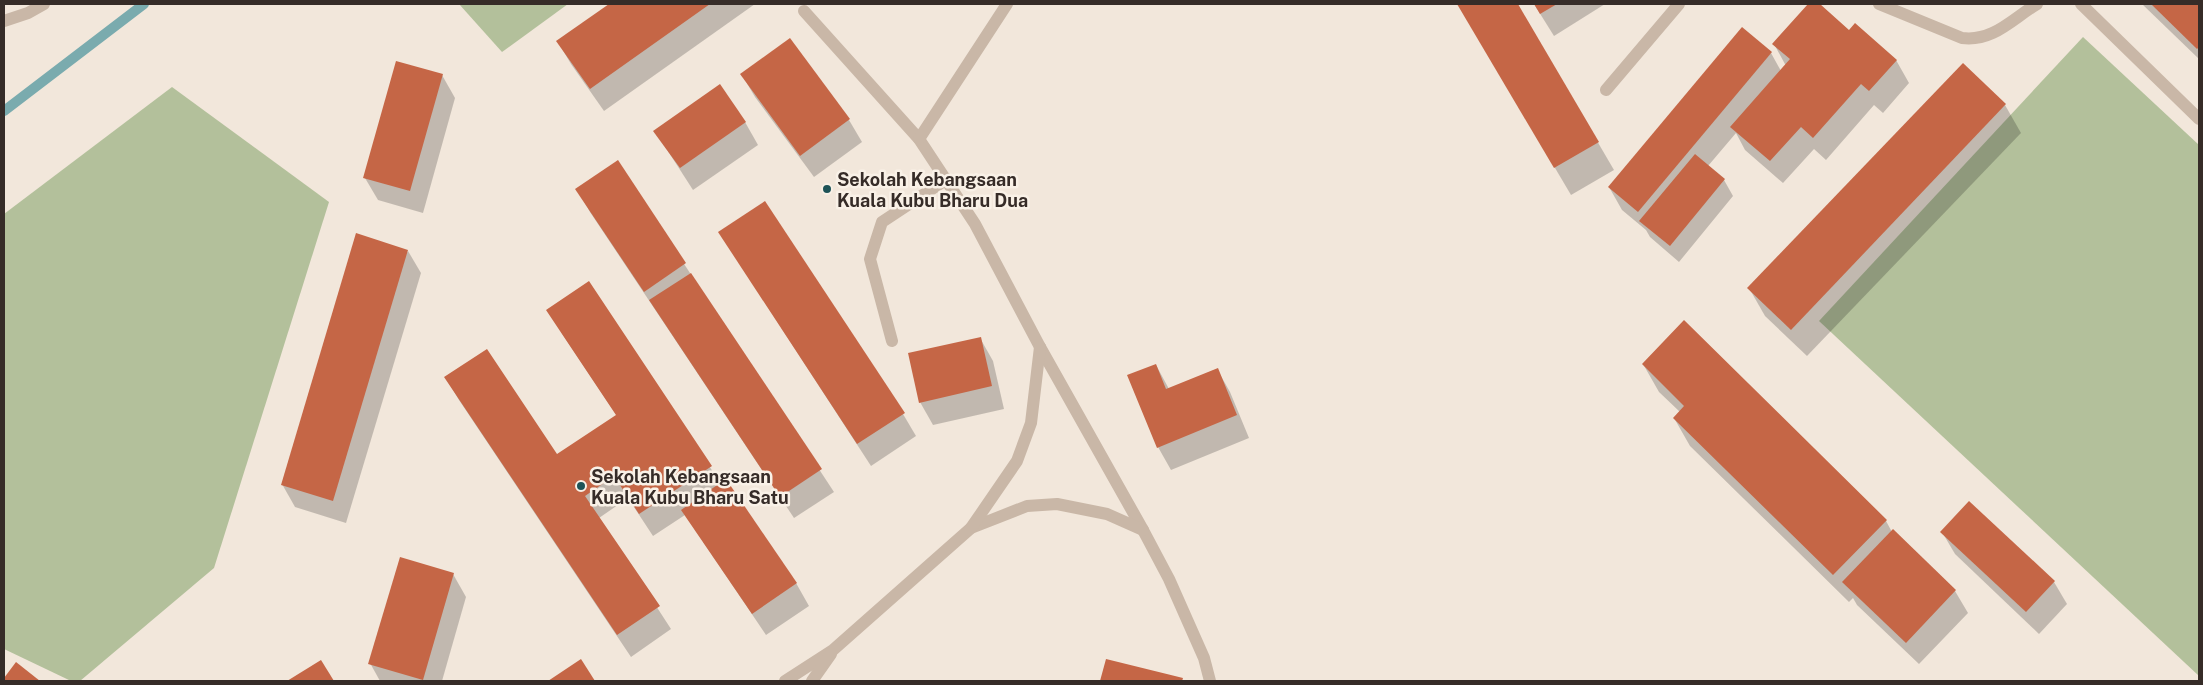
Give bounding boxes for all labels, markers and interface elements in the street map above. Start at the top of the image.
place label: Sekolah Kebangsaan Kuala Kubu Bharu Dua [837,169,1028,211]
marker: Sekolah Kebangsaan Kuala Kubu Bharu Dua [821,183,833,195]
place label: Sekolah Kebangsaan Kuala Kubu Bharu Satu [591,466,789,508]
marker: Sekolah Kebangsaan Kuala Kubu Bharu Satu [575,480,587,492]

